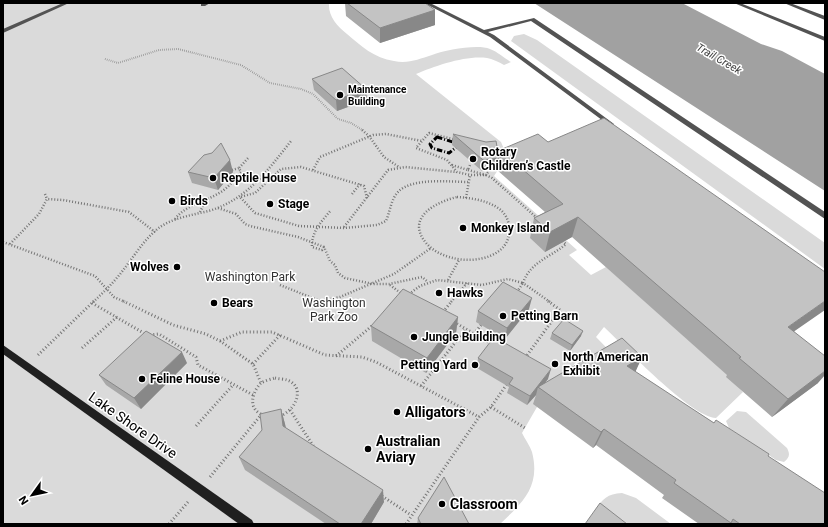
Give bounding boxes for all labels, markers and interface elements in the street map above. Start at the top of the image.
water label: Trail Creek [694,41,745,77]
place label: Maintenance Building [348,84,407,107]
marker: Maintenance Building [335,90,345,100]
place label: Rotary Children’s Castle [481,145,571,173]
marker: Rotary Children’s Castle [468,154,478,164]
place label: Reptile House [221,171,297,185]
marker: Reptile House [208,173,218,183]
place label: Birds [180,194,208,208]
marker: Birds [167,196,177,206]
place label: Stage [278,197,310,211]
marker: Stage [265,199,275,209]
place label: Monkey Island [471,221,550,235]
marker: Monkey Island [458,223,468,233]
place label: Wolves [130,260,169,274]
marker: Wolves [172,262,182,272]
park label: Washington Park [205,270,296,284]
place label: Hawks [447,286,483,300]
marker: Hawks [434,288,444,298]
place label: Bears [222,296,253,310]
park label: Washington Park Zoo [302,296,366,324]
marker: Bears [209,298,219,308]
place label: Petting Barn [511,309,578,323]
marker: Petting Barn [498,311,508,321]
place label: Jungle Building [422,330,506,344]
marker: Jungle Building [409,332,419,342]
place label: North American Exhibit [563,350,649,378]
place label: Petting Yard [400,358,467,372]
marker: North American Exhibit [550,359,560,369]
marker: Petting Yard [470,360,480,370]
place label: Feline House [150,372,221,386]
marker: Feline House [137,374,147,384]
street label: Lake Shore Drive [86,389,180,461]
place label: Alligators [405,404,466,420]
marker: Alligators [392,407,402,417]
place label: Australian Aviary [376,433,440,465]
marker: Australian Aviary [363,444,373,454]
north arrow [12,475,52,515]
text: N [16,493,32,507]
place label: Classroom [450,496,518,512]
marker: Classroom [437,499,447,509]

